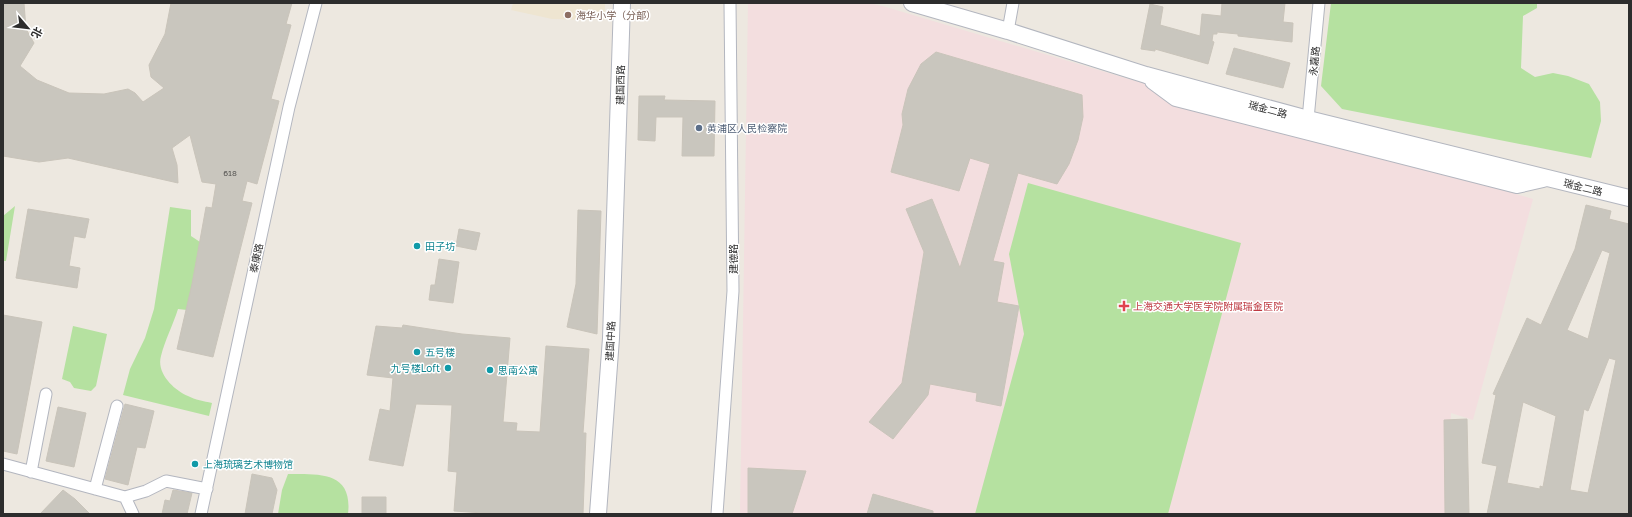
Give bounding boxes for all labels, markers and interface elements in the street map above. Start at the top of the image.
north arrow [8,8,48,48]
place label: 海华小学（分部） [576,9,656,21]
marker: 海华小学（分部） [563,10,573,20]
text: 北 [29,25,46,41]
street label: 永嘉路 [1306,45,1322,77]
street label: 建国西路 [614,65,626,105]
street label: 瑞金二路 [1247,98,1289,120]
place label: 黄浦区人民检察院 [707,122,787,134]
marker: 黄浦区人民检察院 [694,123,704,133]
house number: 618 [223,168,237,178]
street label: 瑞金二路 [1562,176,1604,198]
place label: 田子坊 [425,240,455,252]
marker: 田子坊 [412,241,422,251]
street label: 泰康路 [247,242,265,274]
street label: 建德路 [727,244,739,274]
marker: 上海交通大学医学院附属瑞金医院 [1118,300,1130,312]
place label: 上海交通大学医学院附属瑞金医院 [1133,300,1283,312]
street label: 建国中路 [603,321,617,361]
place label: 五号楼 [425,346,455,358]
marker: 五号楼 [412,347,422,357]
place label: 九号楼Loft [391,362,440,374]
marker: 九号楼Loft [443,363,453,373]
place label: 思南公寓 [498,364,538,376]
marker: 思南公寓 [485,365,495,375]
place label: 上海琉璃艺术博物馆 [203,458,293,470]
marker: 上海琉璃艺术博物馆 [190,459,200,469]

